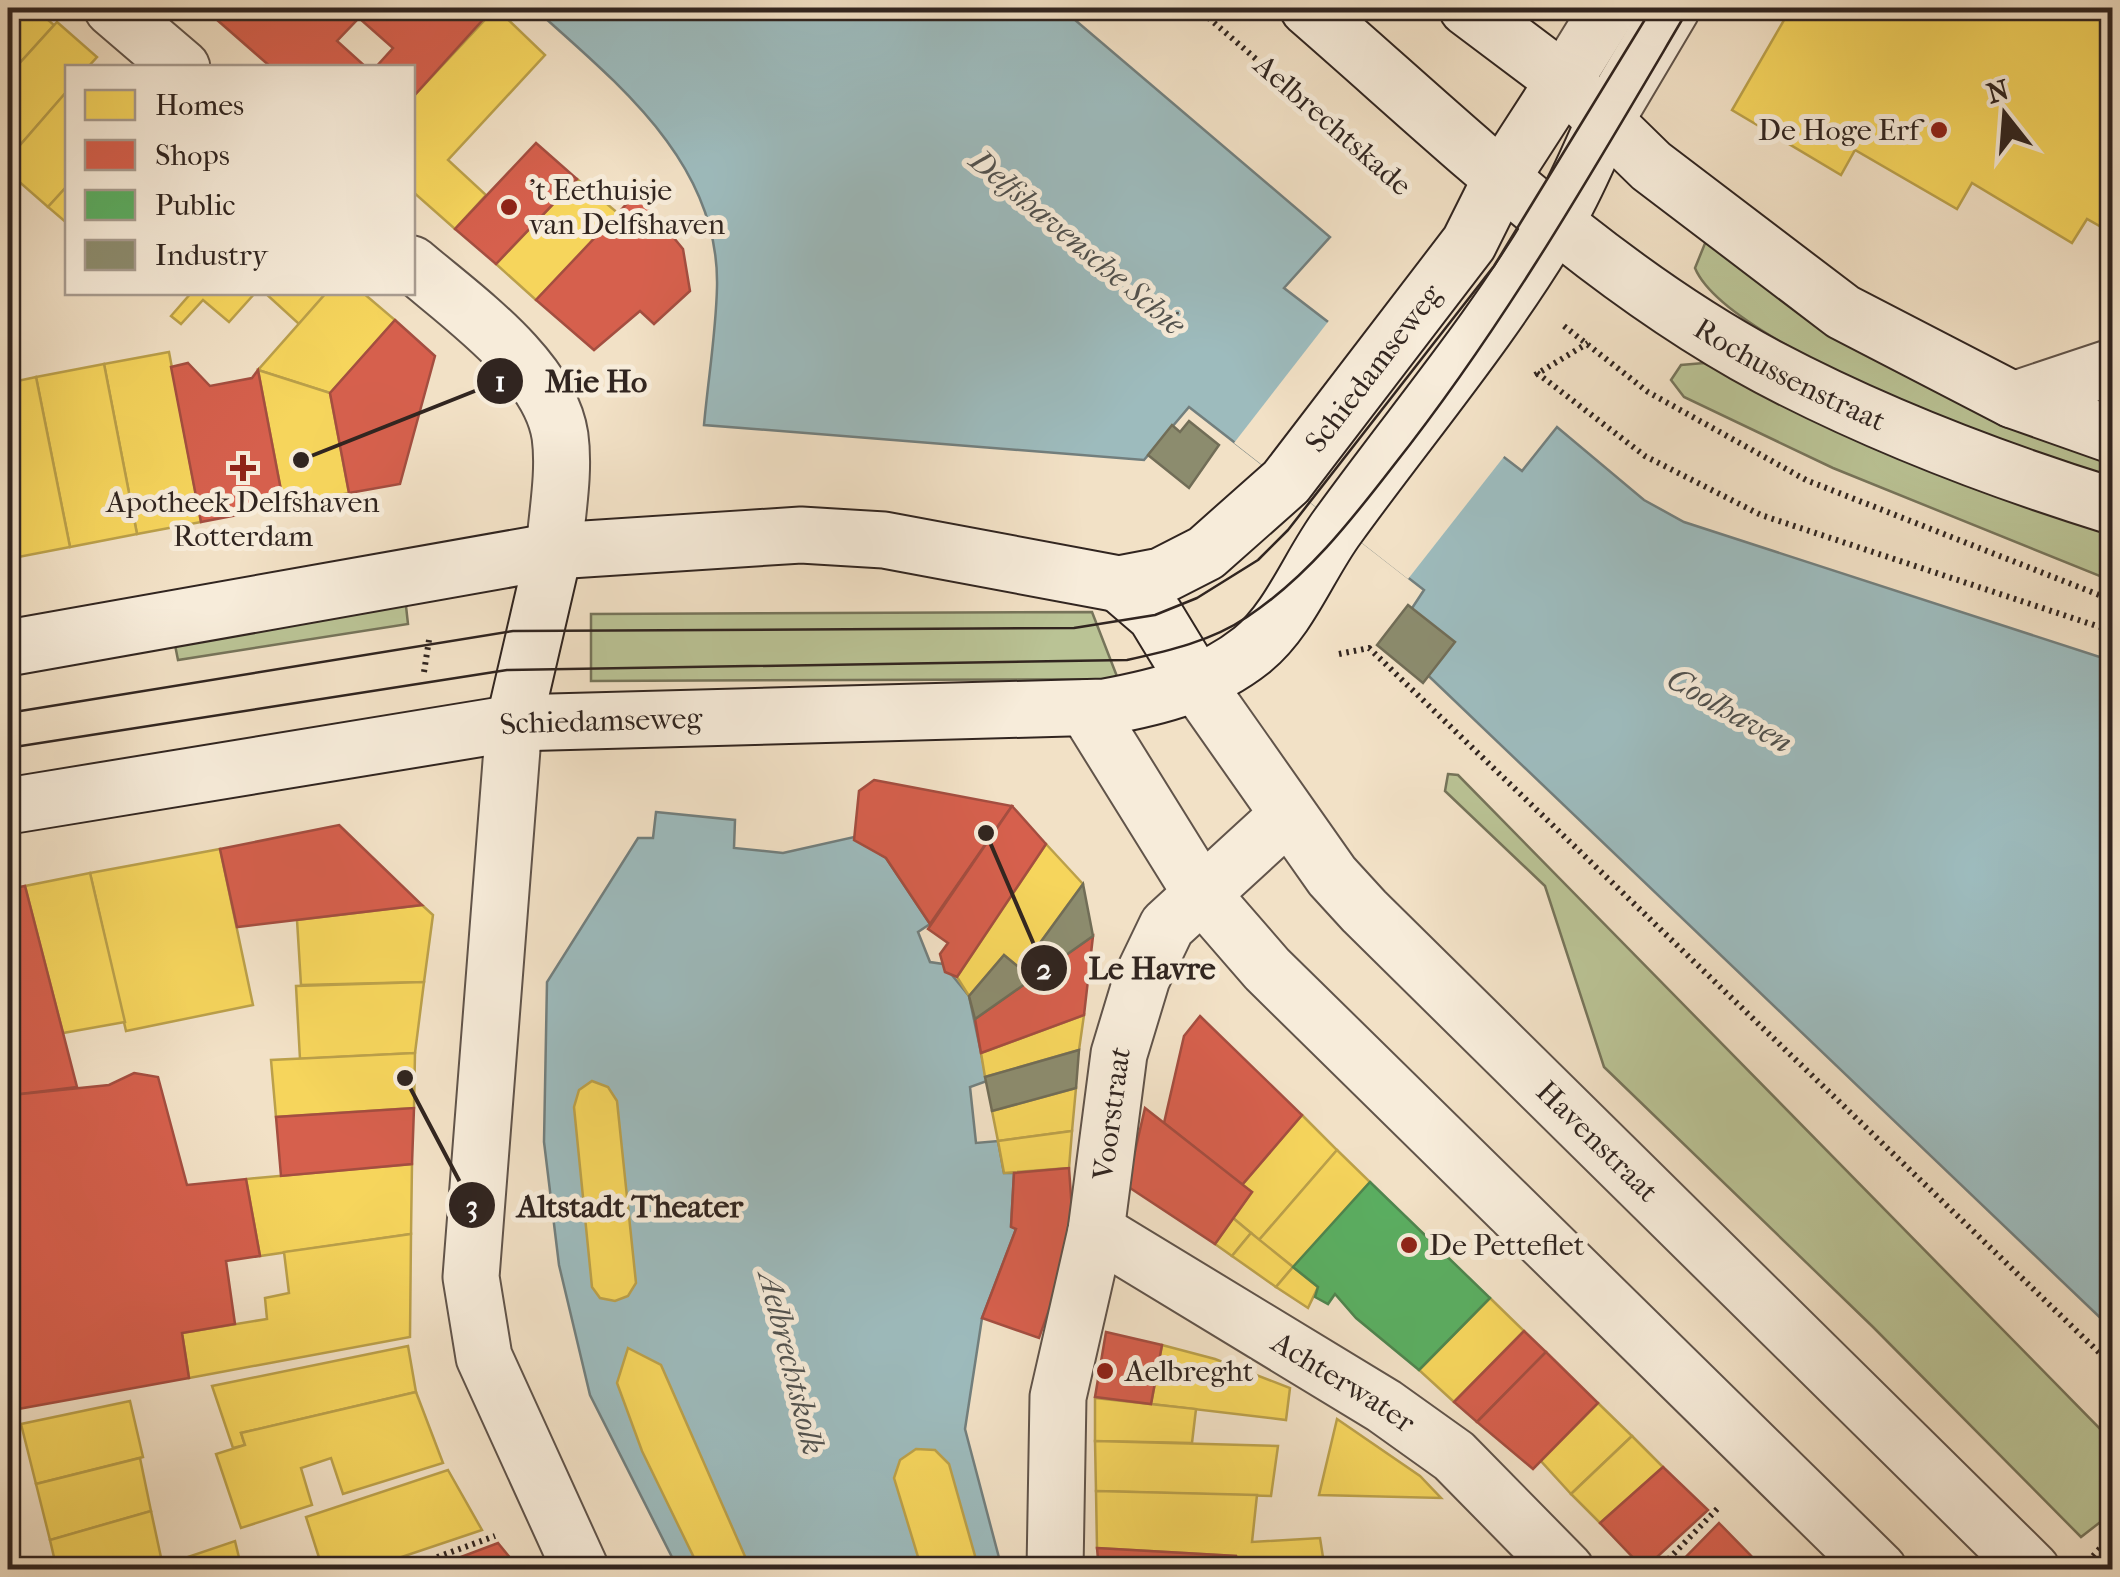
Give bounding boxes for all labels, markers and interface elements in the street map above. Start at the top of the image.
street label: Aelbrechtskade [1246,47,1419,203]
legend [65,65,415,295]
north arrow [1955,65,2055,165]
text: N [1983,72,2014,110]
text: Homes [155,88,244,123]
place label: De Hoge Erf [1758,113,1925,148]
marker: De Hoge Erf [1928,119,1950,141]
text: Shops [155,138,230,173]
water label: Delfshavensche Schie [961,141,1193,344]
place label: 't Eethuisje van Delfshaven [529,173,726,242]
text: Public [155,188,236,223]
marker: 't Eethuisje van Delfshaven [498,196,520,218]
text: Industry [155,238,269,273]
street label: Schiedamseweg [1298,277,1450,459]
street label: Rochussenstraat [1688,311,1891,439]
callout: Mie Ho [475,350,667,412]
text: Mie Ho [545,363,647,400]
text: 1 [495,364,505,399]
marker: Apotheek Delfshaven Rotterdam [232,457,254,479]
place label: Apotheek Delfshaven Rotterdam [105,485,380,554]
water label: Coolhaven [1661,660,1799,761]
street label: Schiedamseweg [497,701,704,743]
callout: Le Havre [1019,937,1236,999]
text: Le Havre [1089,950,1216,987]
text: 2 [1036,952,1052,987]
street label: Voorstraat [1086,1042,1138,1183]
street label: Havenstraat [1529,1074,1665,1209]
callout: Altstadt Theater [447,1174,763,1236]
text: Altstadt Theater [515,1188,744,1225]
text: 3 [466,1189,478,1224]
place label: De Petteflet [1429,1228,1585,1263]
marker: De Petteflet [1398,1234,1420,1256]
water label: Aelbrechtskolk [750,1264,832,1458]
street label: Achterwater [1264,1325,1422,1441]
place label: Aelbreght [1124,1354,1254,1389]
marker: Aelbreght [1094,1360,1116,1382]

